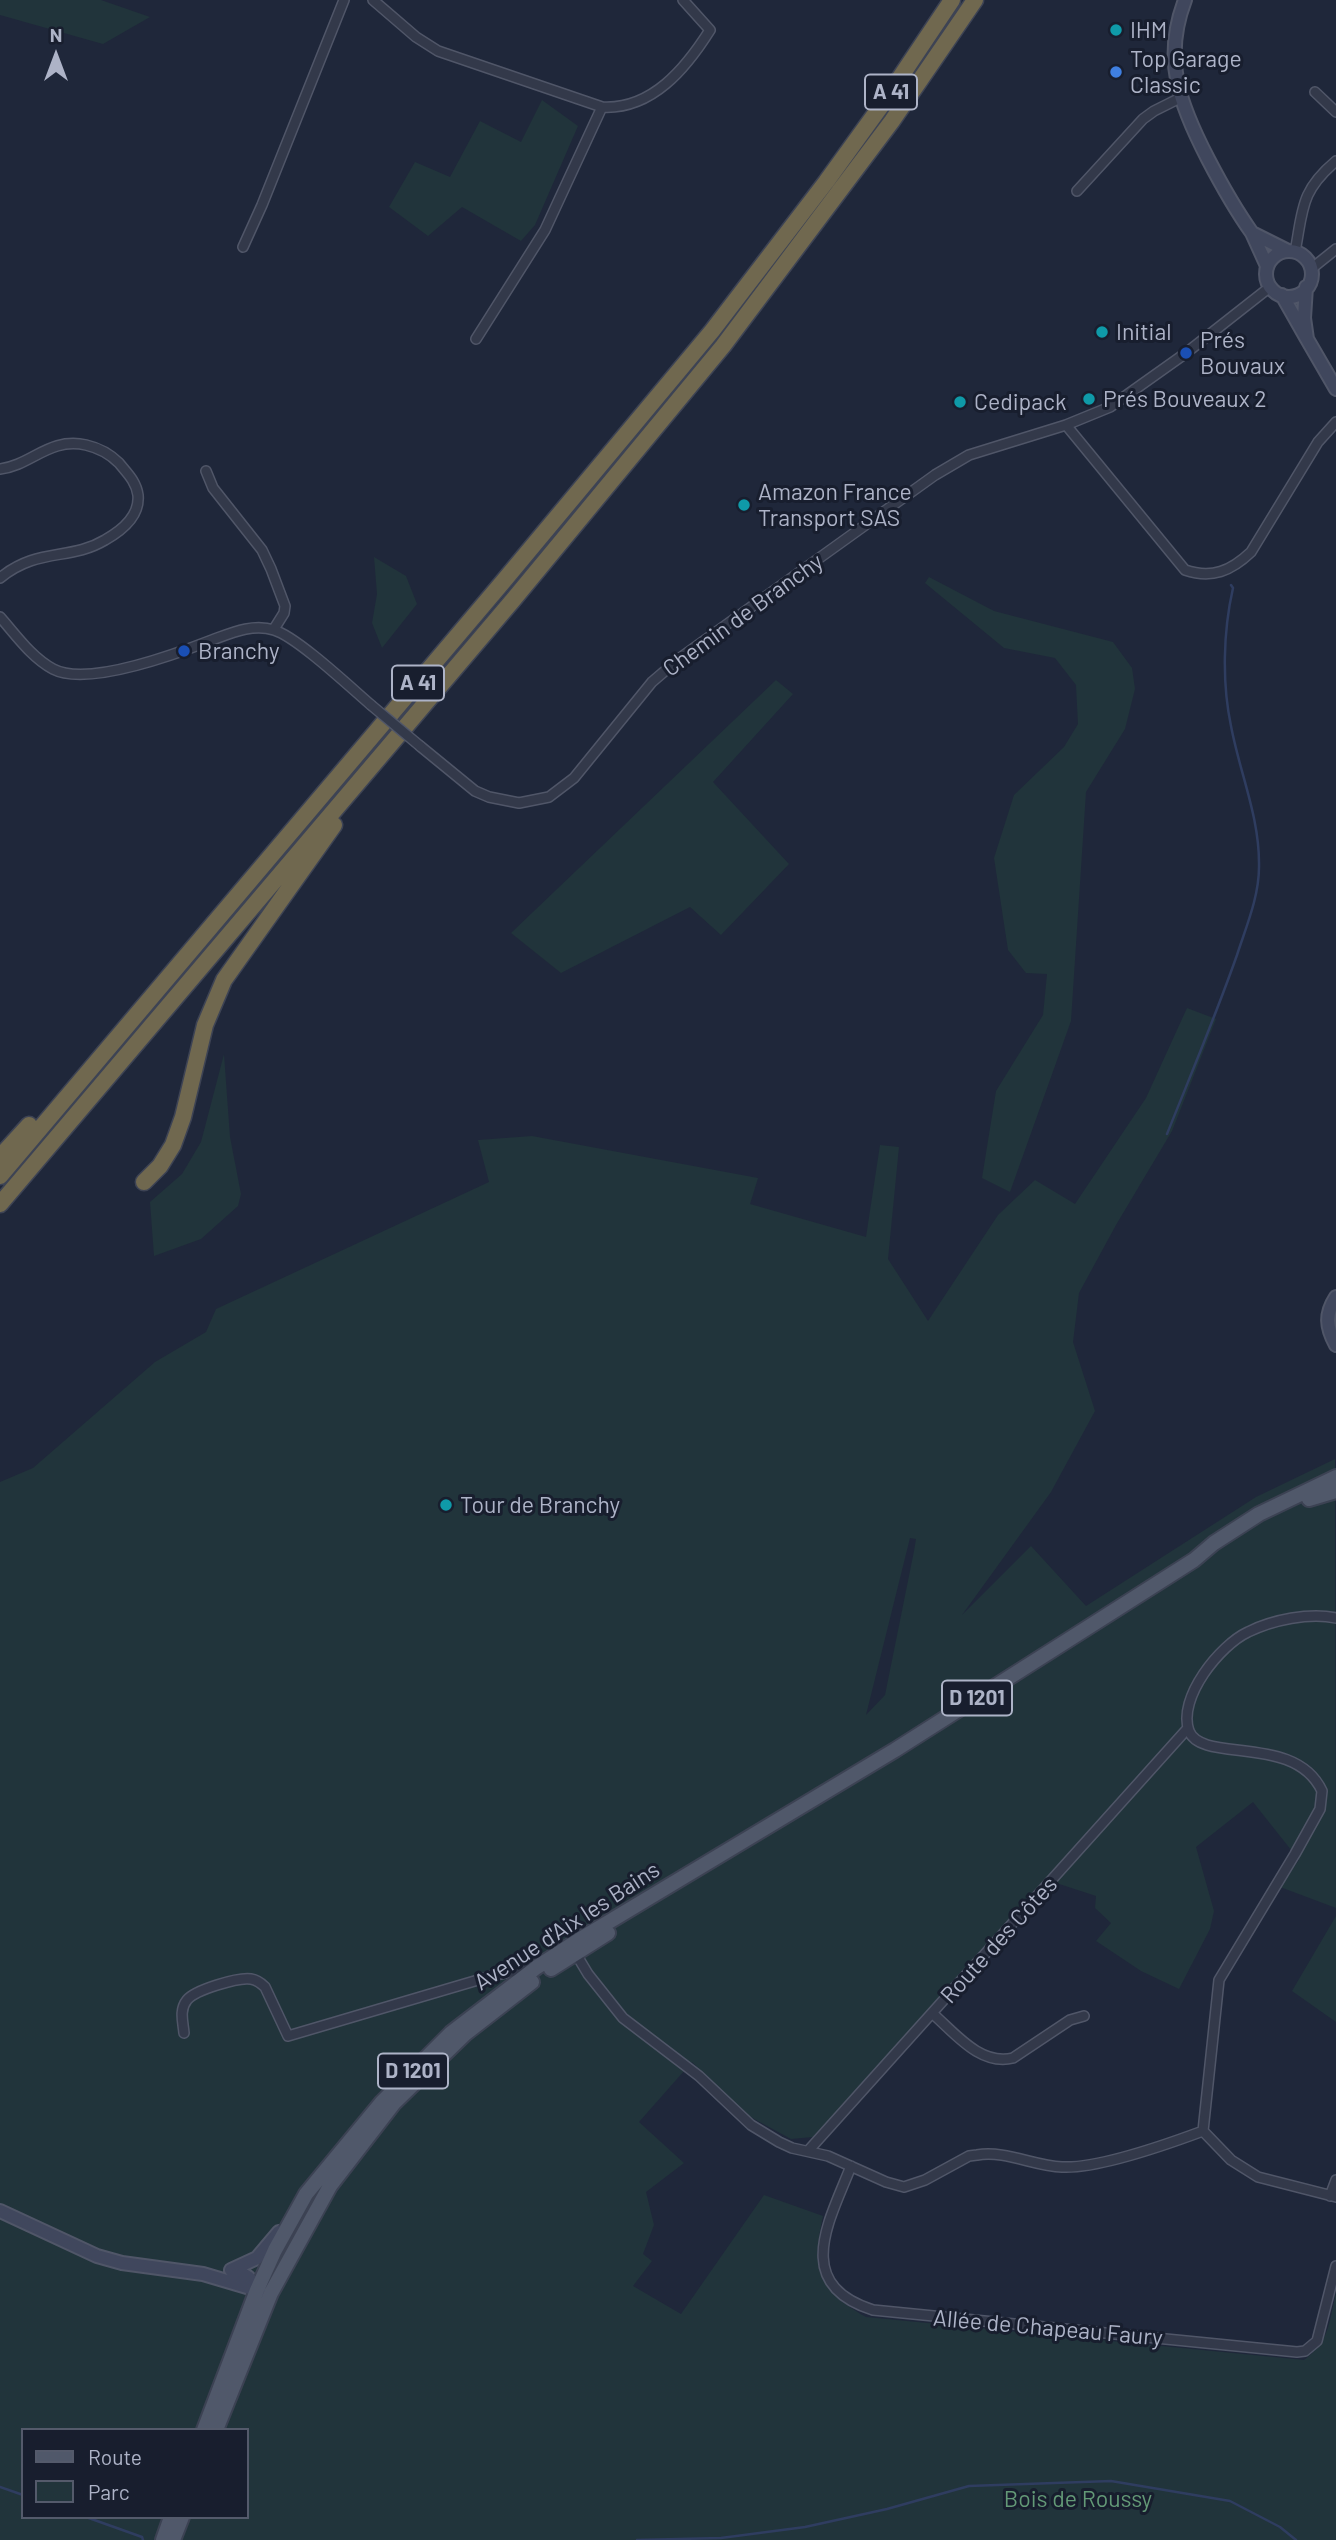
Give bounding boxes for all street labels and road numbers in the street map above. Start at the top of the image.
road number: A 41 [865,74,917,110]
street label: Chemin de Branchy [658,548,828,682]
road number: A 41 [392,666,444,700]
road number: D 1201 [942,1680,1012,1716]
street label: Avenue d'Aix les Bains [469,1856,665,1996]
street label: Route des Côtes [935,1871,1063,2009]
road number: D 1201 [378,2054,448,2088]
street label: Allée de Chapeau Faury [932,2304,1164,2352]

